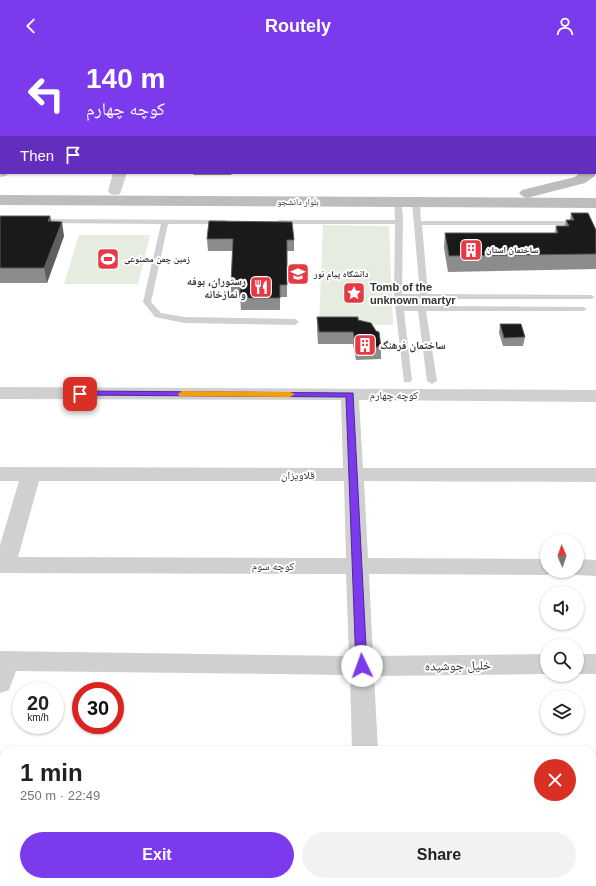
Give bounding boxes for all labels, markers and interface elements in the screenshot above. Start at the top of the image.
icon: back [20,15,42,37]
icon: person [554,15,576,37]
text: Routely [265,16,331,36]
text: 140 m [86,63,165,94]
icon: left [20,68,72,120]
text: کوچه چهارم [86,99,165,119]
icon: arrive [62,144,84,166]
text: Then [20,147,54,164]
street label: بلوار دانشجو [277,197,319,207]
building icon: ساختمان استان [458,237,484,263]
place label: ساختمان استان [486,245,538,256]
sports icon: زمین چمن مصنوعی [95,246,121,272]
place label: زمین چمن مصنوعی [124,254,191,265]
school or university icon: دانشگاه پیام نور [285,261,311,287]
place label: دانشگاه پیام نور [313,269,369,281]
restaurant icon: رستوران، بوفه و نمازخانه [248,274,274,300]
place label: رستوران، بوفه و نمازخانه [187,275,246,301]
place icon: Tomb of the unknown martyr [341,280,367,306]
place label: Tomb of the unknown martyr [370,281,456,306]
building icon: ساختمان فرهنگ [352,332,378,358]
place label: ساختمان فرهنگ [380,339,446,353]
pin [63,377,97,411]
icon: arrive [69,383,91,405]
street label: کوچه چهارم [370,389,419,402]
street label: قلاویزان [281,469,315,482]
north arrow [540,534,584,578]
map controls [540,534,584,734]
street label: کوچه سوم [252,560,295,573]
button: sound [540,586,584,630]
button: search [540,638,584,682]
position arrow [341,645,383,687]
street label: خلیل جوشیده [425,657,491,675]
speed limit sign: 30 [72,682,124,734]
button: layers [540,690,584,734]
text: 20 [27,692,49,714]
text: km/h [27,712,49,723]
text: 1 min [20,759,83,786]
button: close [534,759,576,801]
text: 250 m · 22:49 [20,788,100,803]
button: Exit [20,832,294,878]
button: Share [302,832,576,878]

